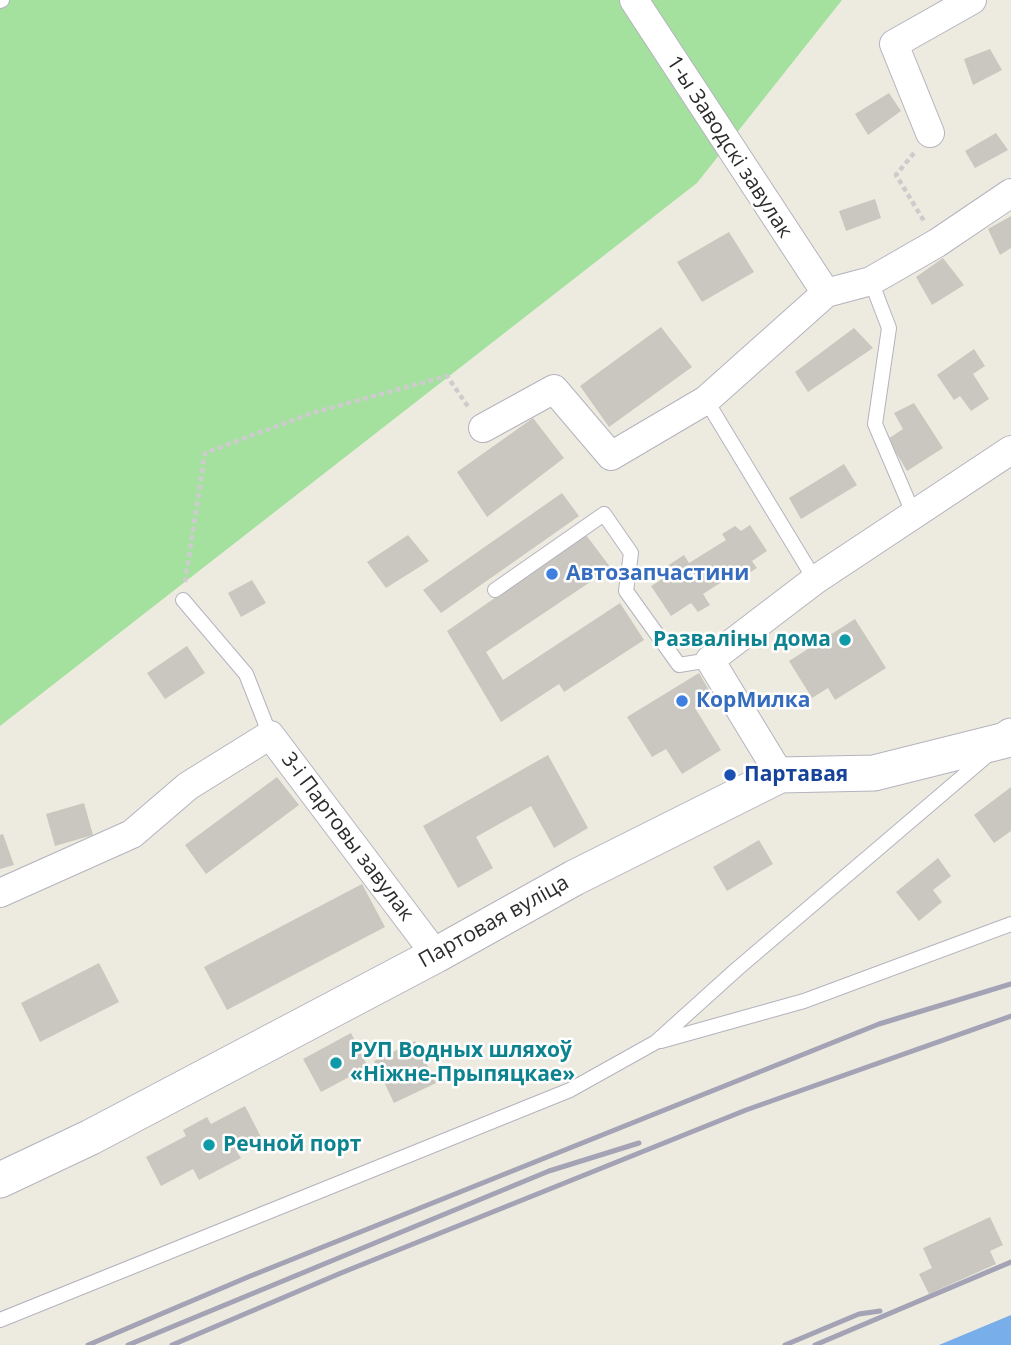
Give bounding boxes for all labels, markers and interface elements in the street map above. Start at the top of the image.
street label: 1-ы Заводскі завулак [661,51,797,243]
place label: Автозапчастини [566,561,749,587]
marker: Автозапчастини [544,566,560,582]
place label: Разваліны дома [653,627,831,653]
marker: Разваліны дома [837,632,853,648]
place label: КорМилка [696,688,811,714]
marker: КорМилка [674,693,690,709]
street label: 3-і Партовы завулак [275,748,419,926]
place label: Партавая [744,762,848,788]
marker: Партавая [722,767,738,783]
street label: Партовая вуліца [414,870,574,974]
place label: РУП Водных шляхоў «Ніжне-Прыпяцкае» [350,1038,575,1088]
marker: РУП Водных шляхоў «Ніжне-Прыпяцкае» [328,1055,344,1071]
place label: Речной порт [223,1132,361,1158]
marker: Речной порт [201,1137,217,1153]

